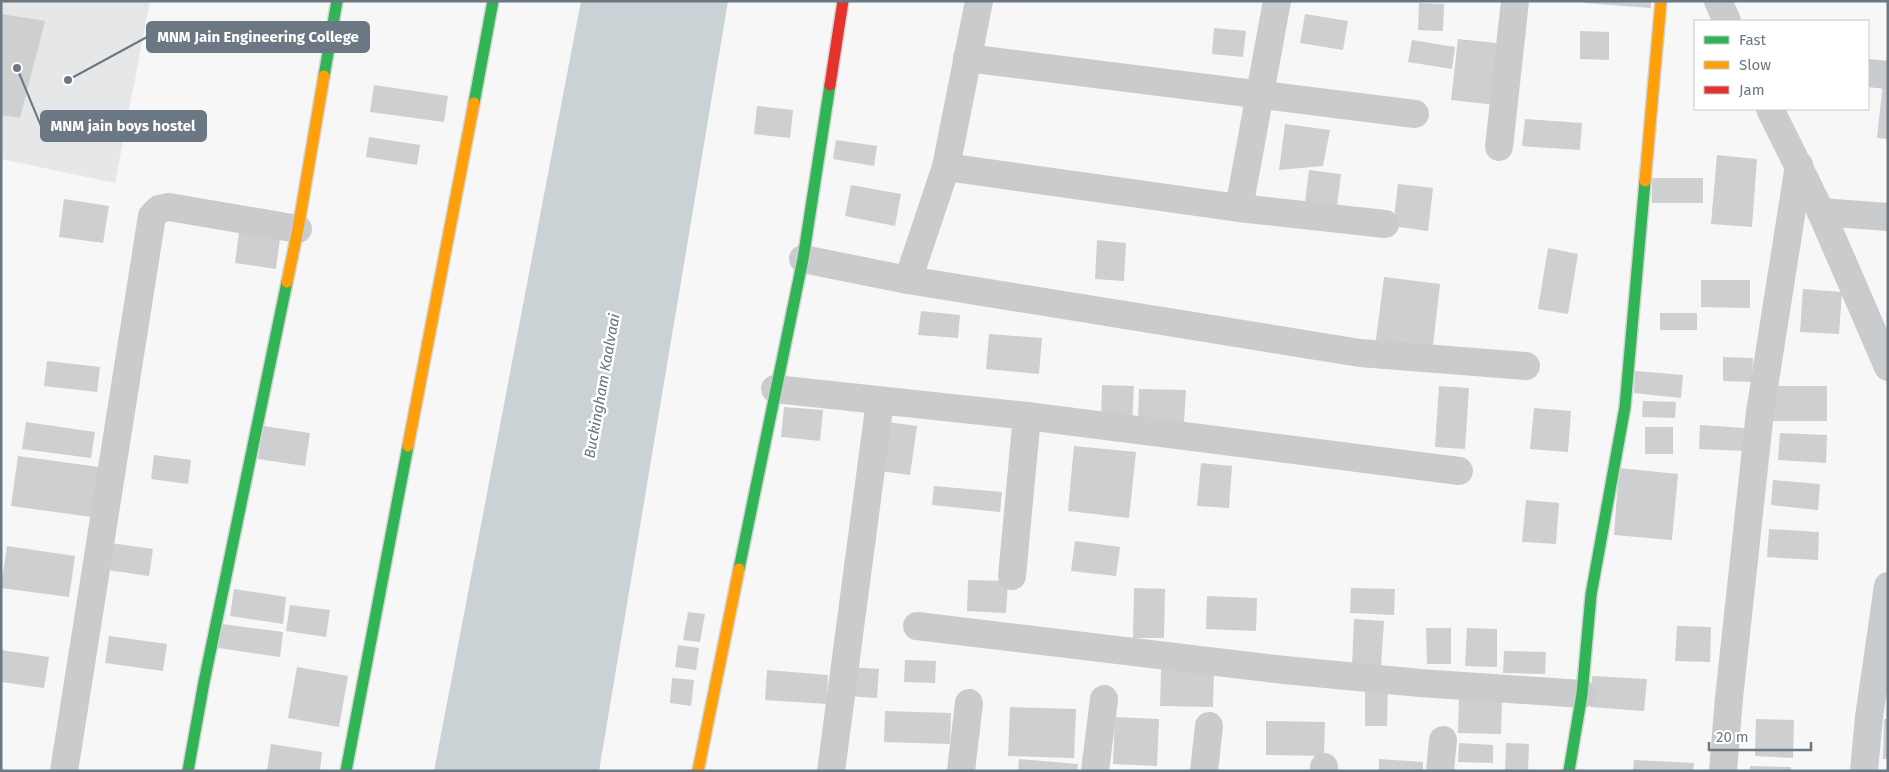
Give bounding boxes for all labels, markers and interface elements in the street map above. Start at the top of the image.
legend [1694,20,1869,110]
callout: MNM Jain Engineering College [147,22,369,52]
text: MNM Jain Engineering College [157,28,359,46]
text: Fast [1739,31,1766,49]
text: Slow [1739,56,1771,74]
text: Jam [1739,81,1765,99]
callout: MNM jain boys hostel [41,111,206,141]
text: MNM jain boys hostel [51,117,196,135]
water label: Buckingham Kaalvaai [580,312,624,460]
scale bar [1709,720,1812,752]
text: 20 m [1716,728,1749,746]

